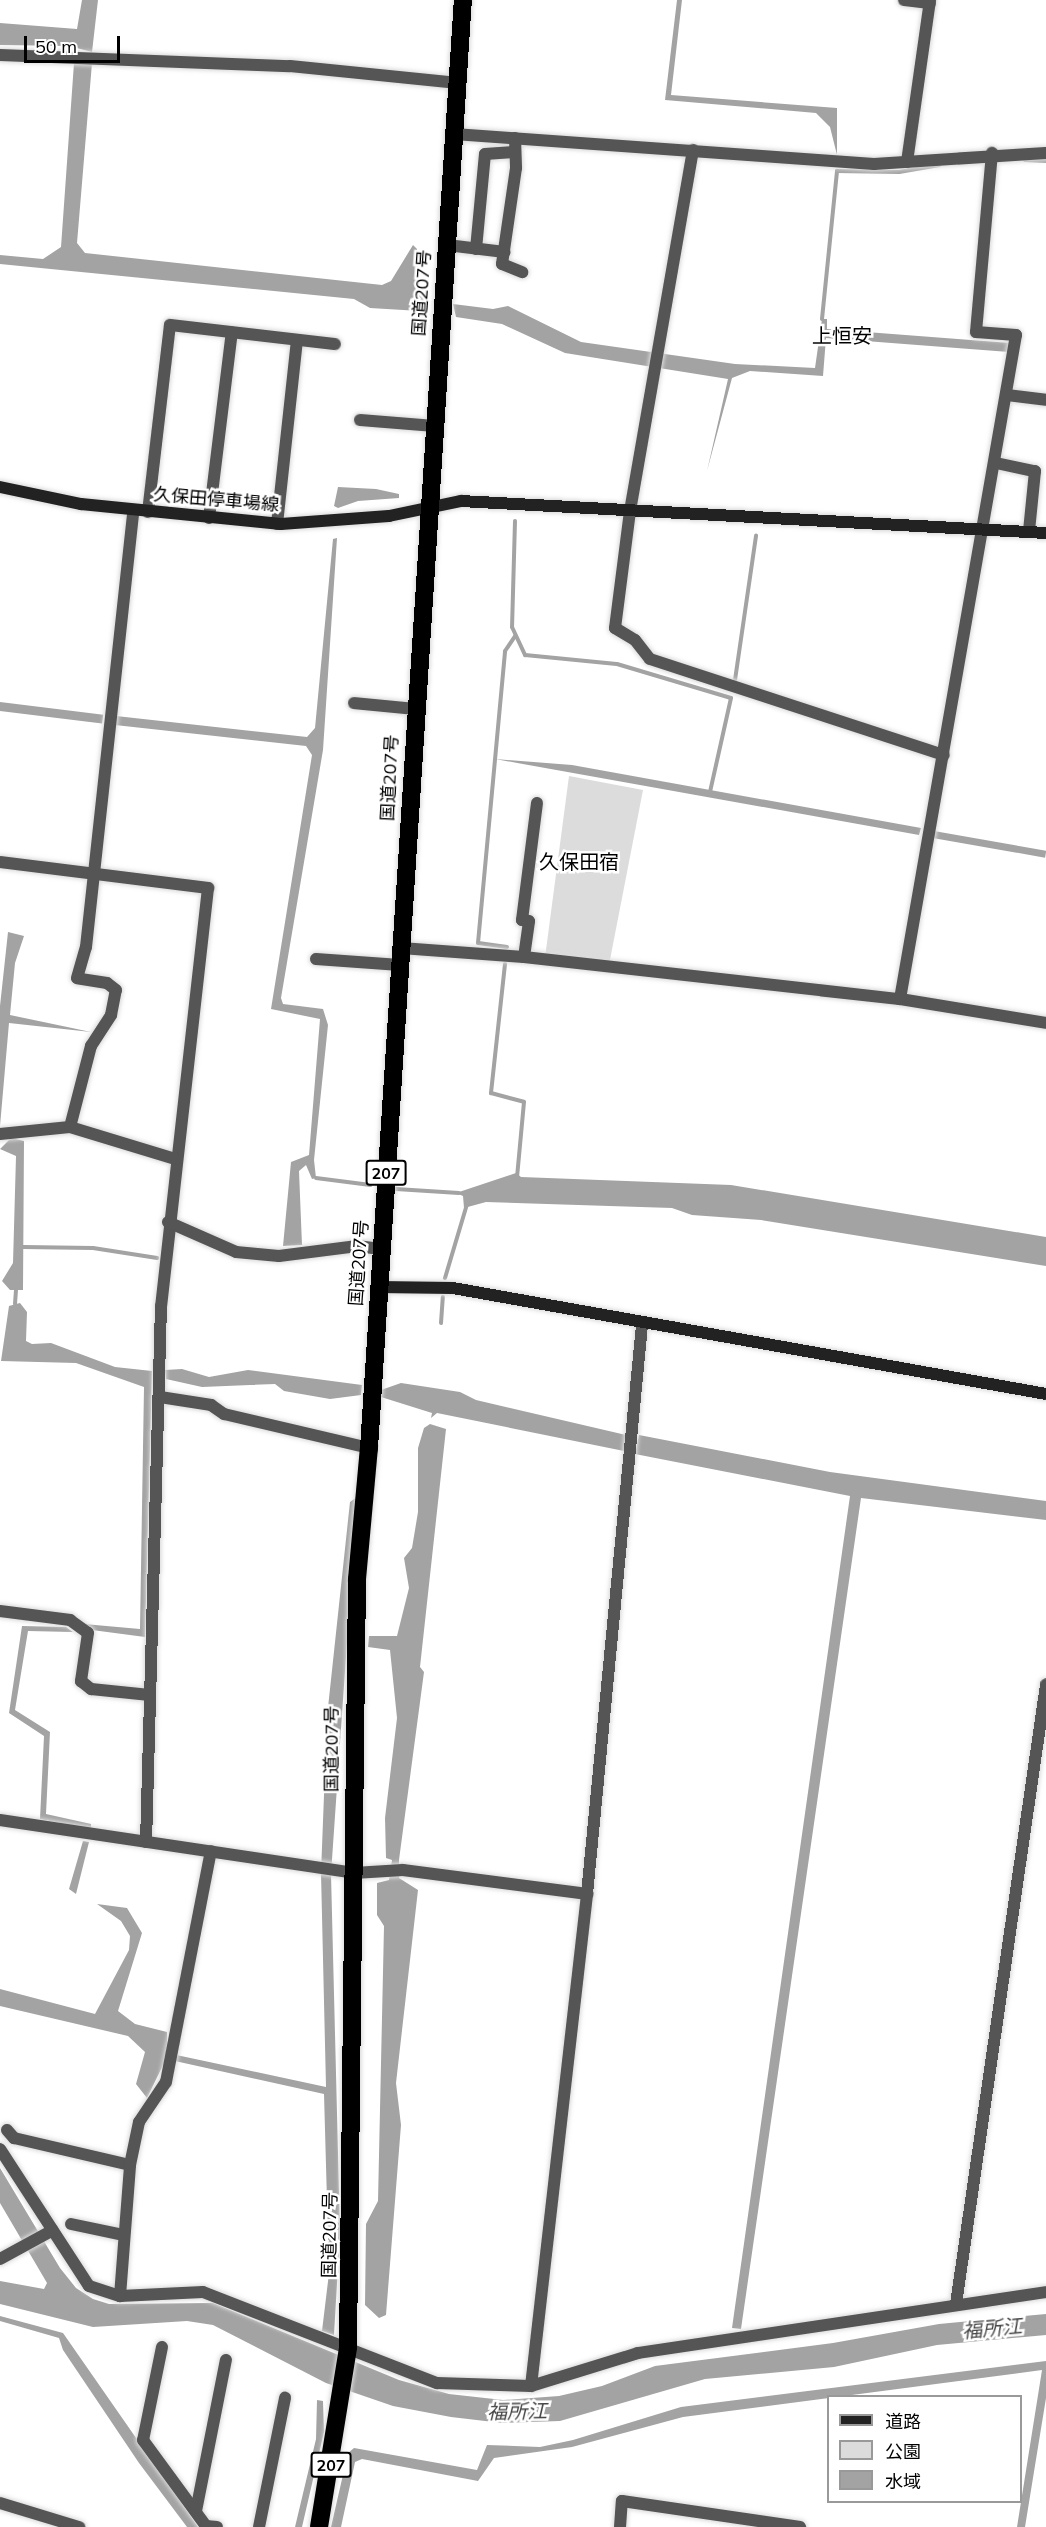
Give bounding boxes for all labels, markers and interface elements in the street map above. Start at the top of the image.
scale bar [27,24,123,62]
text: 50 m [35,35,77,58]
street label: 国道207号 [408,249,436,337]
district label: 上恒安 [812,323,872,347]
street label: 久保田停車場線 [152,484,280,516]
street label: 国道207号 [377,734,403,822]
district label: 久保田宿 [539,849,619,873]
road number: 207 [365,1160,407,1186]
street label: 国道207号 [345,1219,373,1307]
street label: 国道207号 [321,1706,343,1792]
street label: 国道207号 [318,2192,342,2278]
water label: 福所江 [961,2313,1023,2343]
legend [827,2395,1022,2503]
water label: 福所江 [487,2398,547,2424]
text: 道路 [885,2410,921,2433]
text: 公園 [885,2440,921,2463]
road number: 207 [310,2452,352,2478]
text: 水域 [885,2470,921,2493]

